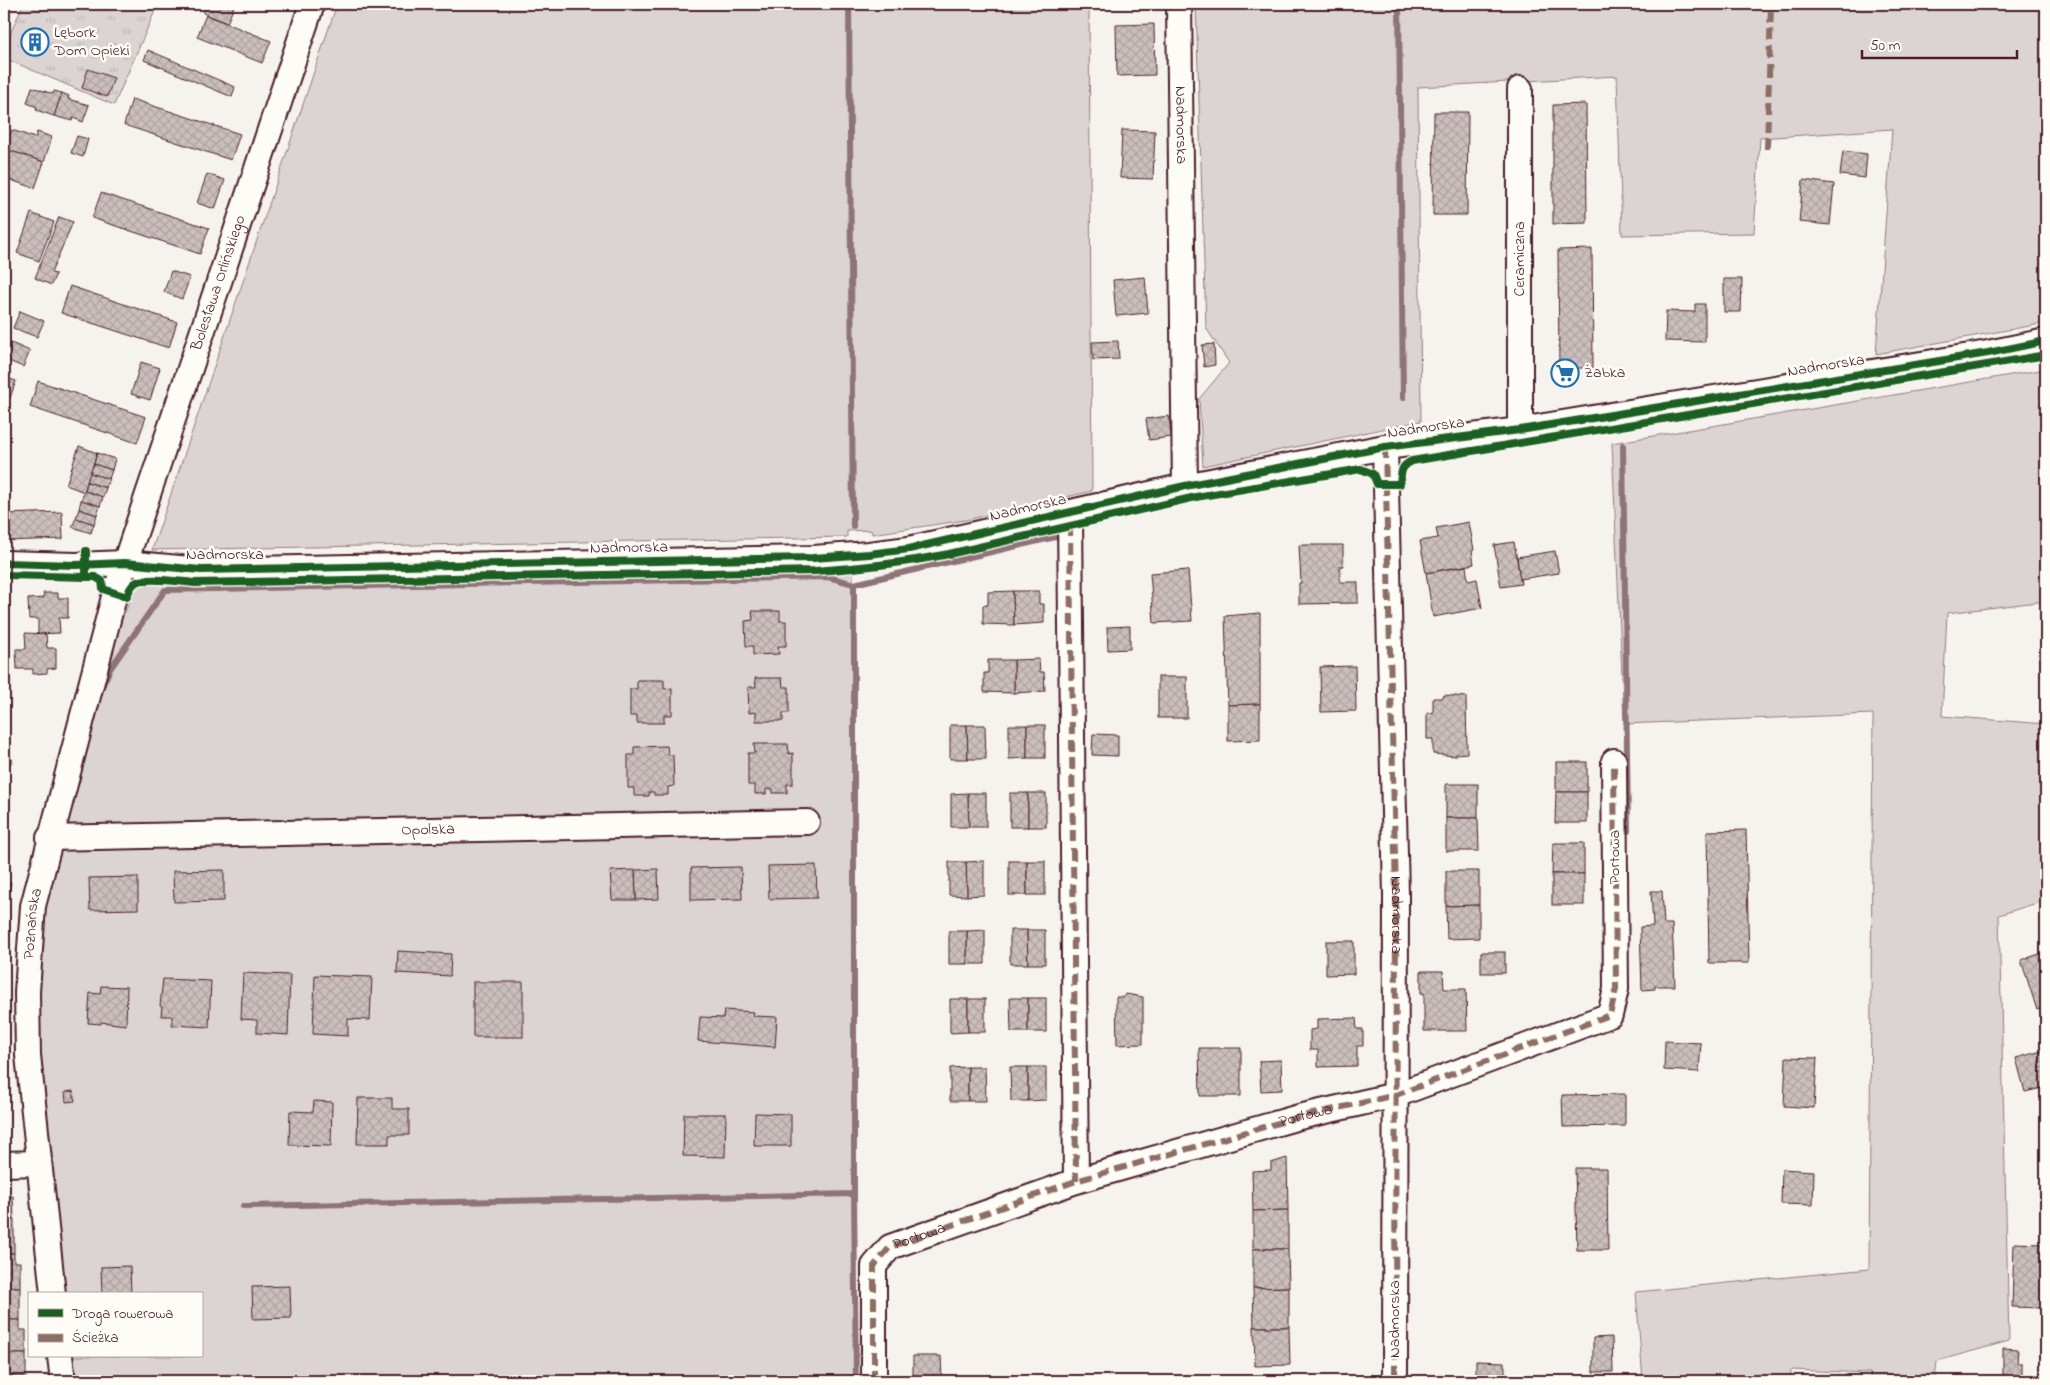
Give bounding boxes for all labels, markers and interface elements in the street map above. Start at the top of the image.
place label: Lębork Dom Opieki [53,21,130,63]
building icon: Lębork Dom Opieki [20,27,50,57]
scale bar [1862,28,2018,60]
text: 50 m [1870,35,1901,57]
street label: Nadmorska [1168,86,1193,164]
street label: Bolesława Orlińskiego [185,212,253,355]
street label: Ceramiczna [1508,221,1532,297]
street label: Nadmorska [1786,348,1866,384]
supermarket icon: Żabka [1550,358,1580,388]
place label: Żabka [1584,361,1625,385]
street label: Nadmorska [1386,411,1466,445]
street label: Nadmorska [987,488,1069,528]
street label: Nadmorska [590,535,668,561]
street label: Nadmorska [186,543,264,567]
street label: Opolska [401,817,455,843]
street label: Portowa [1603,830,1627,884]
street label: Nadmorska [1384,876,1408,954]
street label: Poznańska [17,885,49,960]
street label: Portowa [1276,1098,1335,1134]
street label: Portowa [890,1216,949,1257]
street label: Nadmorska [1383,1280,1407,1358]
legend [28,1292,202,1358]
text: Droga rowerowa [71,1303,173,1326]
text: Ścieżka [72,1327,119,1349]

